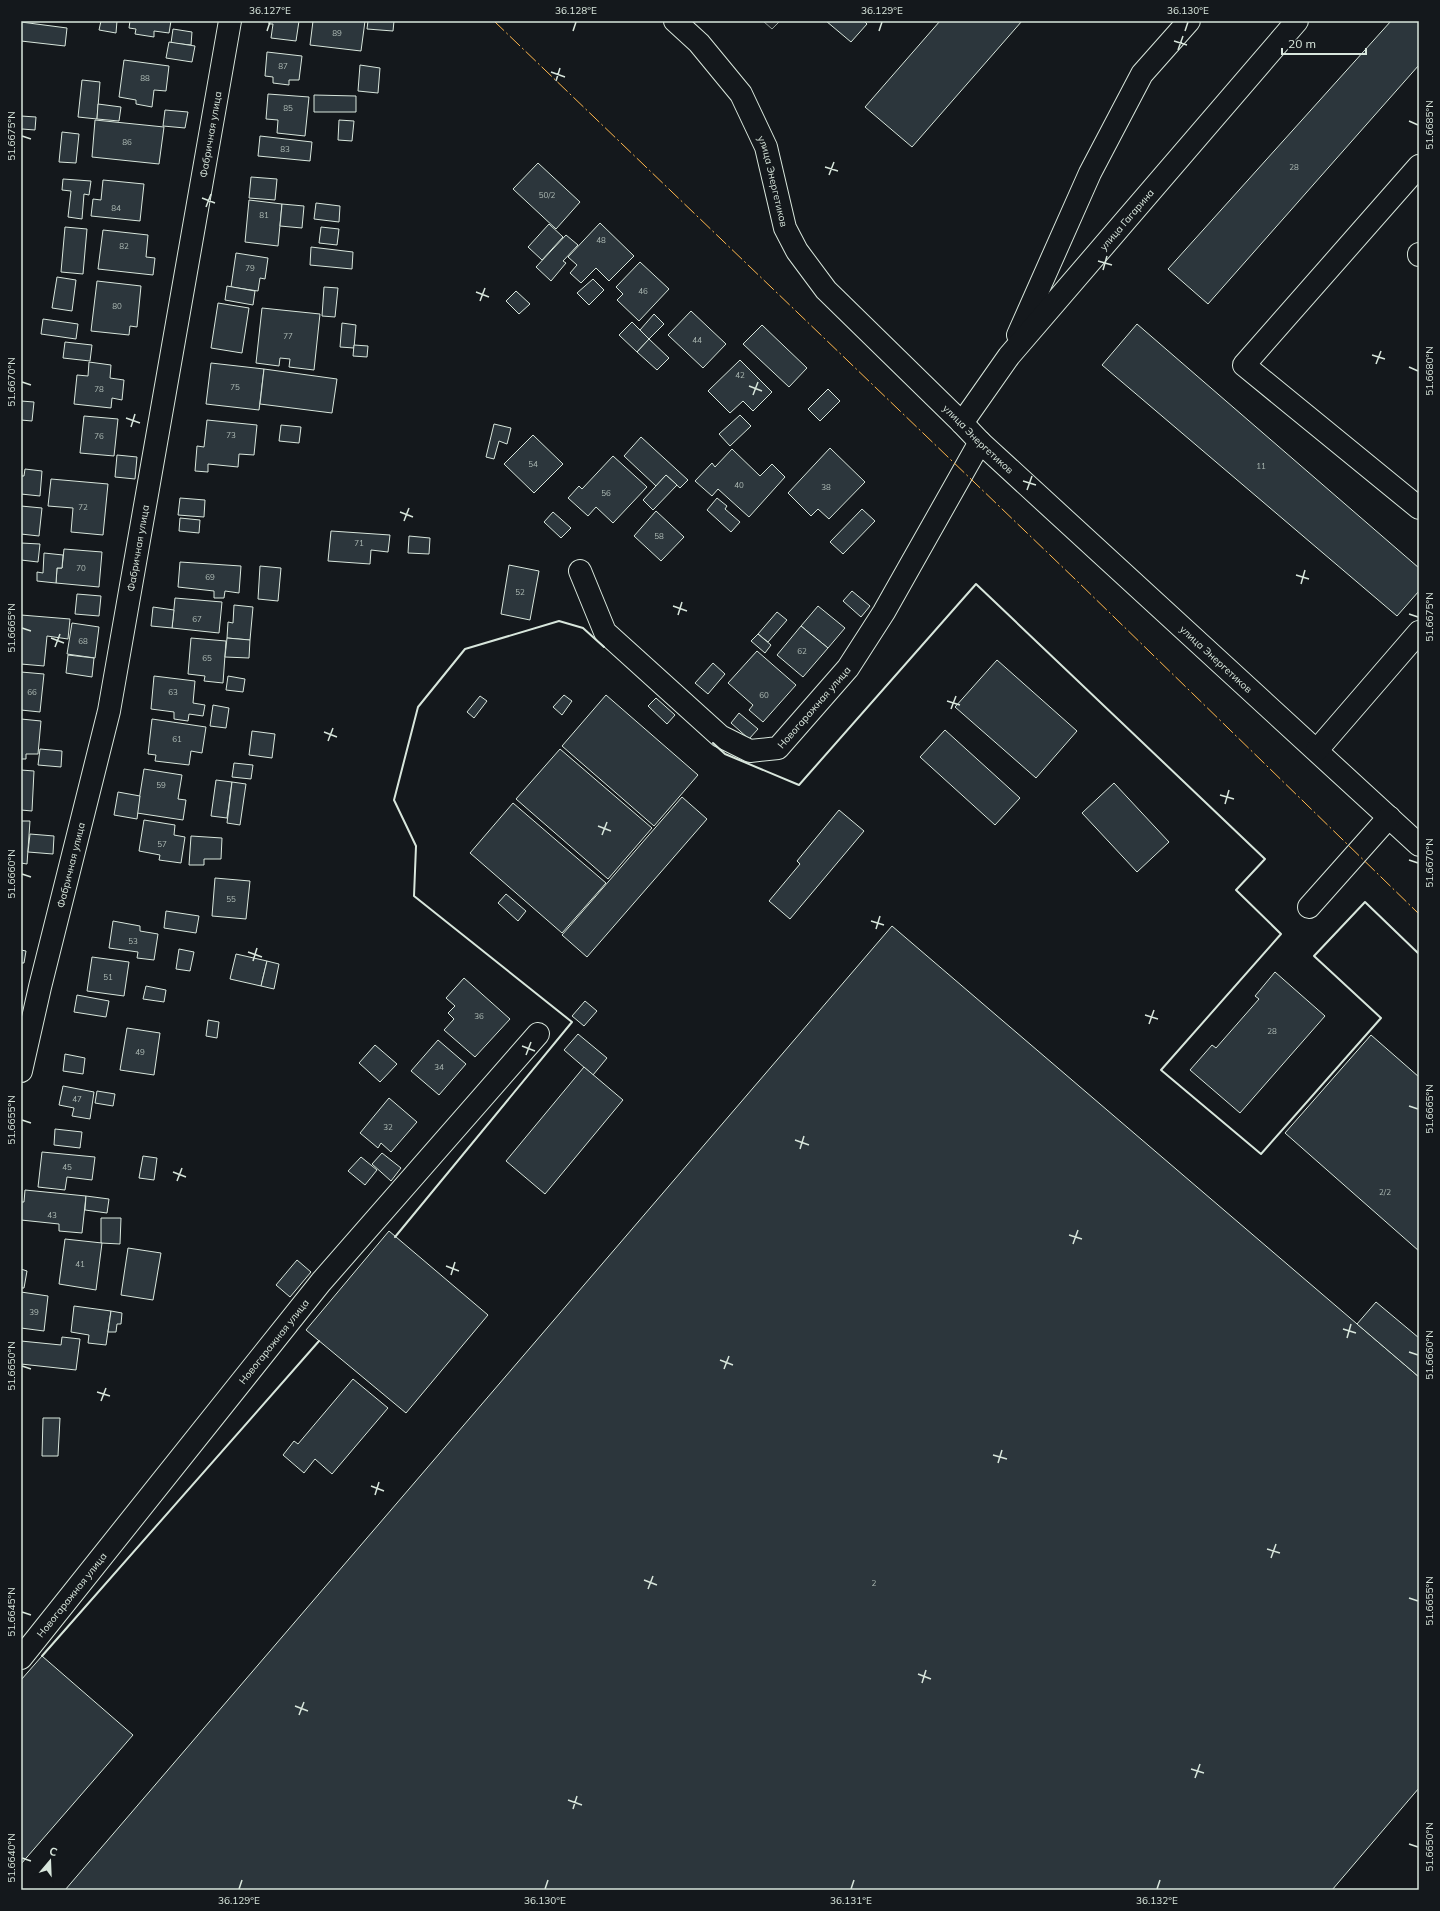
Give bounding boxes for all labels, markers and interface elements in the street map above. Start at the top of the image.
text: 36.127°E [249,4,291,17]
text: 36.128°E [555,4,597,17]
text: 36.129°E [861,4,903,17]
text: 36.130°E [1167,4,1209,17]
house number: 89 [332,28,342,38]
scale bar [1282,30,1366,56]
text: 20 m [1288,36,1316,51]
house number: 87 [278,61,288,71]
house number: 88 [140,73,150,83]
street label: Фабричная улица [197,90,225,179]
text: 51.6685°N [1423,100,1436,150]
house number: 85 [283,103,293,113]
text: 51.6675°N [5,111,18,161]
street label: улица Энергетиков [755,134,791,228]
house number: 86 [122,137,132,147]
house number: 83 [280,144,290,154]
house number: 28 [1289,162,1299,172]
street label: улица Гагарина [1097,186,1157,253]
house number: 50/2 [539,190,556,200]
house number: 84 [111,203,121,213]
house number: 81 [259,210,269,220]
house number: 48 [596,235,606,245]
house number: 82 [119,241,129,251]
house number: 79 [245,263,255,273]
house number: 46 [638,286,648,296]
house number: 80 [112,301,122,311]
house number: 77 [283,331,293,341]
house number: 44 [692,335,702,345]
text: 51.6680°N [1423,346,1436,396]
text: 51.6670°N [5,357,18,407]
house number: 42 [735,370,745,380]
house number: 75 [230,382,240,392]
house number: 78 [94,384,104,394]
street label: улица Энергетиков [940,402,1016,477]
house number: 73 [226,430,236,440]
house number: 76 [94,431,104,441]
house number: 54 [528,459,538,469]
house number: 11 [1256,461,1266,471]
house number: 40 [734,480,744,490]
house number: 38 [821,482,831,492]
house number: 56 [601,488,611,498]
house number: 72 [78,502,88,512]
street label: Фабричная улица [124,504,152,593]
house number: 58 [654,531,664,541]
house number: 71 [354,538,364,548]
house number: 70 [76,563,86,573]
house number: 69 [205,572,215,582]
house number: 52 [515,587,525,597]
text: 51.6675°N [1423,592,1436,642]
text: 51.6665°N [5,603,18,653]
house number: 67 [192,614,202,624]
street label: улица Энергетиков [1177,623,1255,696]
house number: 68 [78,636,88,646]
house number: 62 [797,646,807,656]
house number: 65 [202,653,212,663]
street label: Новогаражная улица [775,664,854,751]
house number: 66 [27,687,37,697]
house number: 63 [168,687,178,697]
house number: 60 [759,690,769,700]
house number: 61 [172,734,182,744]
house number: 59 [156,780,166,790]
street label: Фабричная улица [54,821,88,909]
text: 51.6670°N [1423,838,1436,888]
house number: 57 [157,839,167,849]
text: 51.6660°N [5,849,18,899]
house number: 55 [226,894,236,904]
house number: 53 [128,936,138,946]
house number: 51 [103,972,113,982]
house number: 36 [474,1011,484,1021]
house number: 28 [1267,1026,1277,1036]
house number: 49 [135,1047,145,1057]
house number: 34 [434,1062,444,1072]
text: 51.6665°N [1423,1084,1436,1134]
house number: 47 [72,1094,82,1104]
text: 51.6655°N [5,1095,18,1145]
house number: 32 [383,1122,393,1132]
house number: 45 [62,1162,72,1172]
house number: 2/2 [1379,1187,1391,1197]
house number: 43 [47,1210,57,1220]
house number: 41 [75,1259,85,1269]
street label: Новогаражная улица [236,1297,312,1387]
house number: 39 [29,1307,39,1317]
text: 51.6660°N [1423,1330,1436,1380]
text: 51.6650°N [5,1341,18,1391]
street label: Новогаражная улица [34,1550,110,1640]
text: 51.6655°N [1423,1576,1436,1626]
house number: 2 [872,1578,877,1588]
text: 51.6645°N [5,1587,18,1637]
text: 51.6650°N [1423,1822,1436,1872]
text: 51.6640°N [5,1833,18,1883]
north arrow [30,1841,70,1881]
text: С [47,1844,60,1860]
text: 36.129°E [218,1894,260,1907]
text: 36.130°E [524,1894,566,1907]
text: 36.131°E [830,1894,872,1907]
text: 36.132°E [1136,1894,1178,1907]

